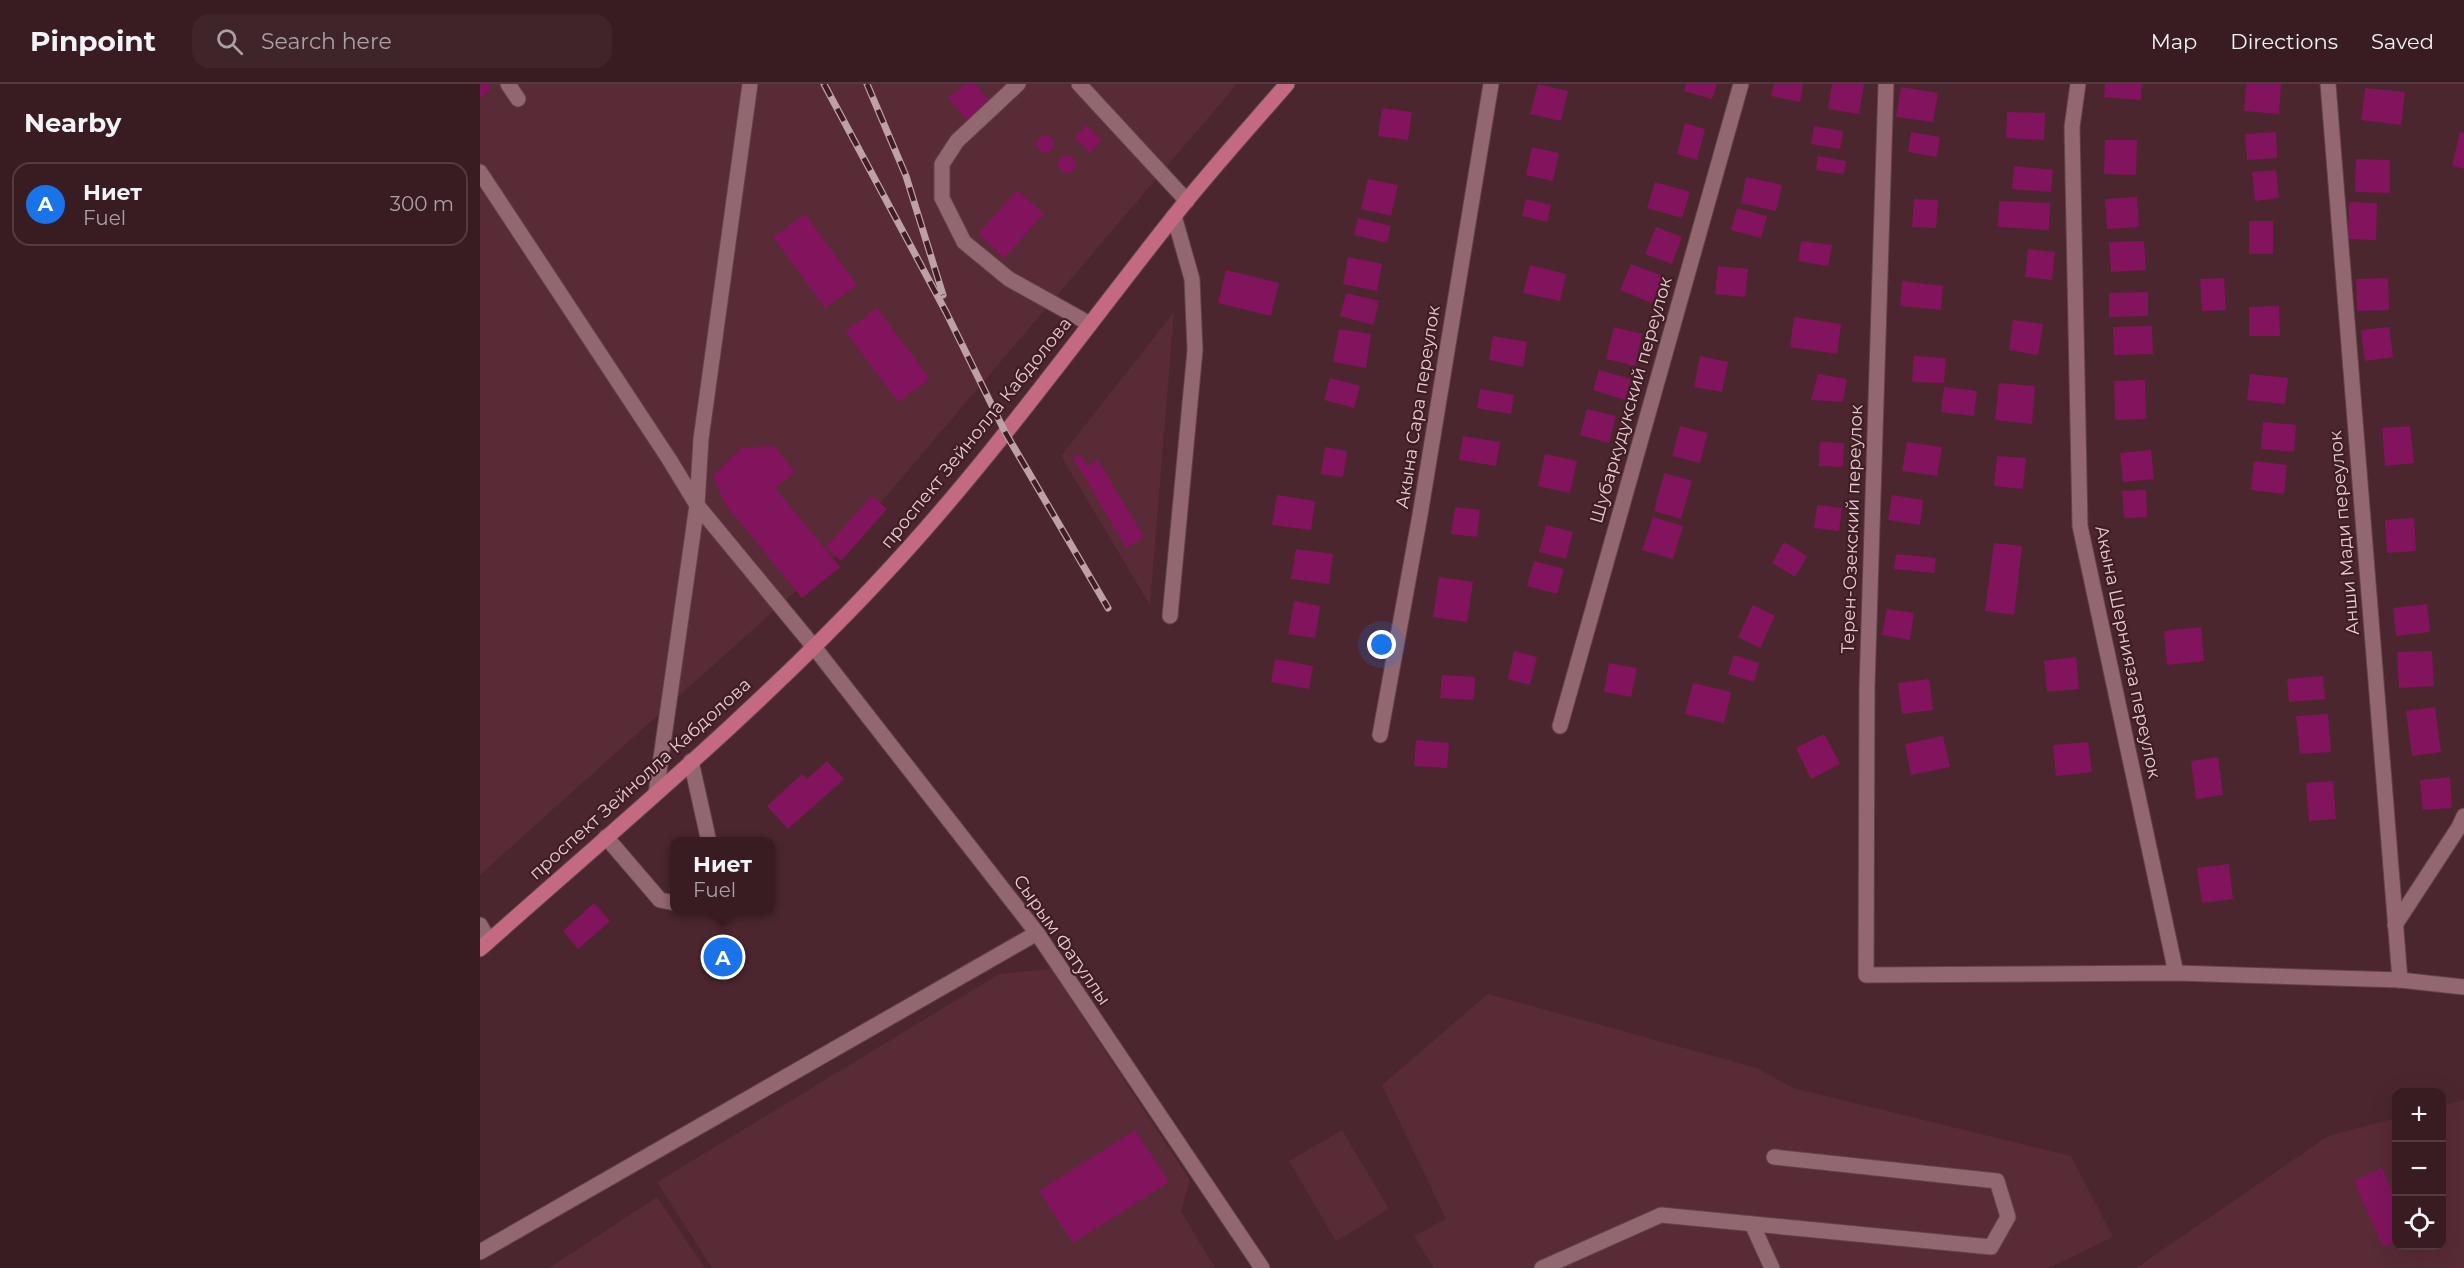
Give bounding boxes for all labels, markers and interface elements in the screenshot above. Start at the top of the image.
search box [192,14,612,68]
text: Pinpoint [30,24,156,58]
icon: search [213,25,246,58]
text: Search here [261,28,392,55]
text: Map [2151,29,2197,54]
text: Directions [2230,29,2338,54]
text: Saved [2371,29,2434,54]
text: Nearby [24,107,121,139]
text: Ниет [83,179,142,206]
text: A [38,192,53,216]
text: 300 m [390,192,454,216]
text: Fuel [83,206,126,230]
street label: Шубаркудукский переулок [1585,274,1677,526]
street label: Акына Сара переулок [1391,303,1445,510]
street label: проспект Зейнолла Кабдолова [876,313,1076,553]
street label: Терен-Озекский переулок [1837,404,1867,654]
street label: Анши Мади переулок [2324,429,2364,636]
street label: Акына Шернияза переулок [2090,523,2166,781]
your location [1367,630,1396,659]
street label: проспект Зейнолла Кабдолова [525,673,755,885]
popup [670,837,775,915]
text: Ниет [693,851,752,878]
street label: Сырым Фатуллы [1009,870,1115,1010]
text: Fuel [693,878,736,902]
pin: A [704,934,742,980]
map controls [2392,1088,2446,1250]
button: + [2392,1088,2446,1142]
button: − [2392,1142,2446,1196]
button: locate [2392,1196,2446,1250]

